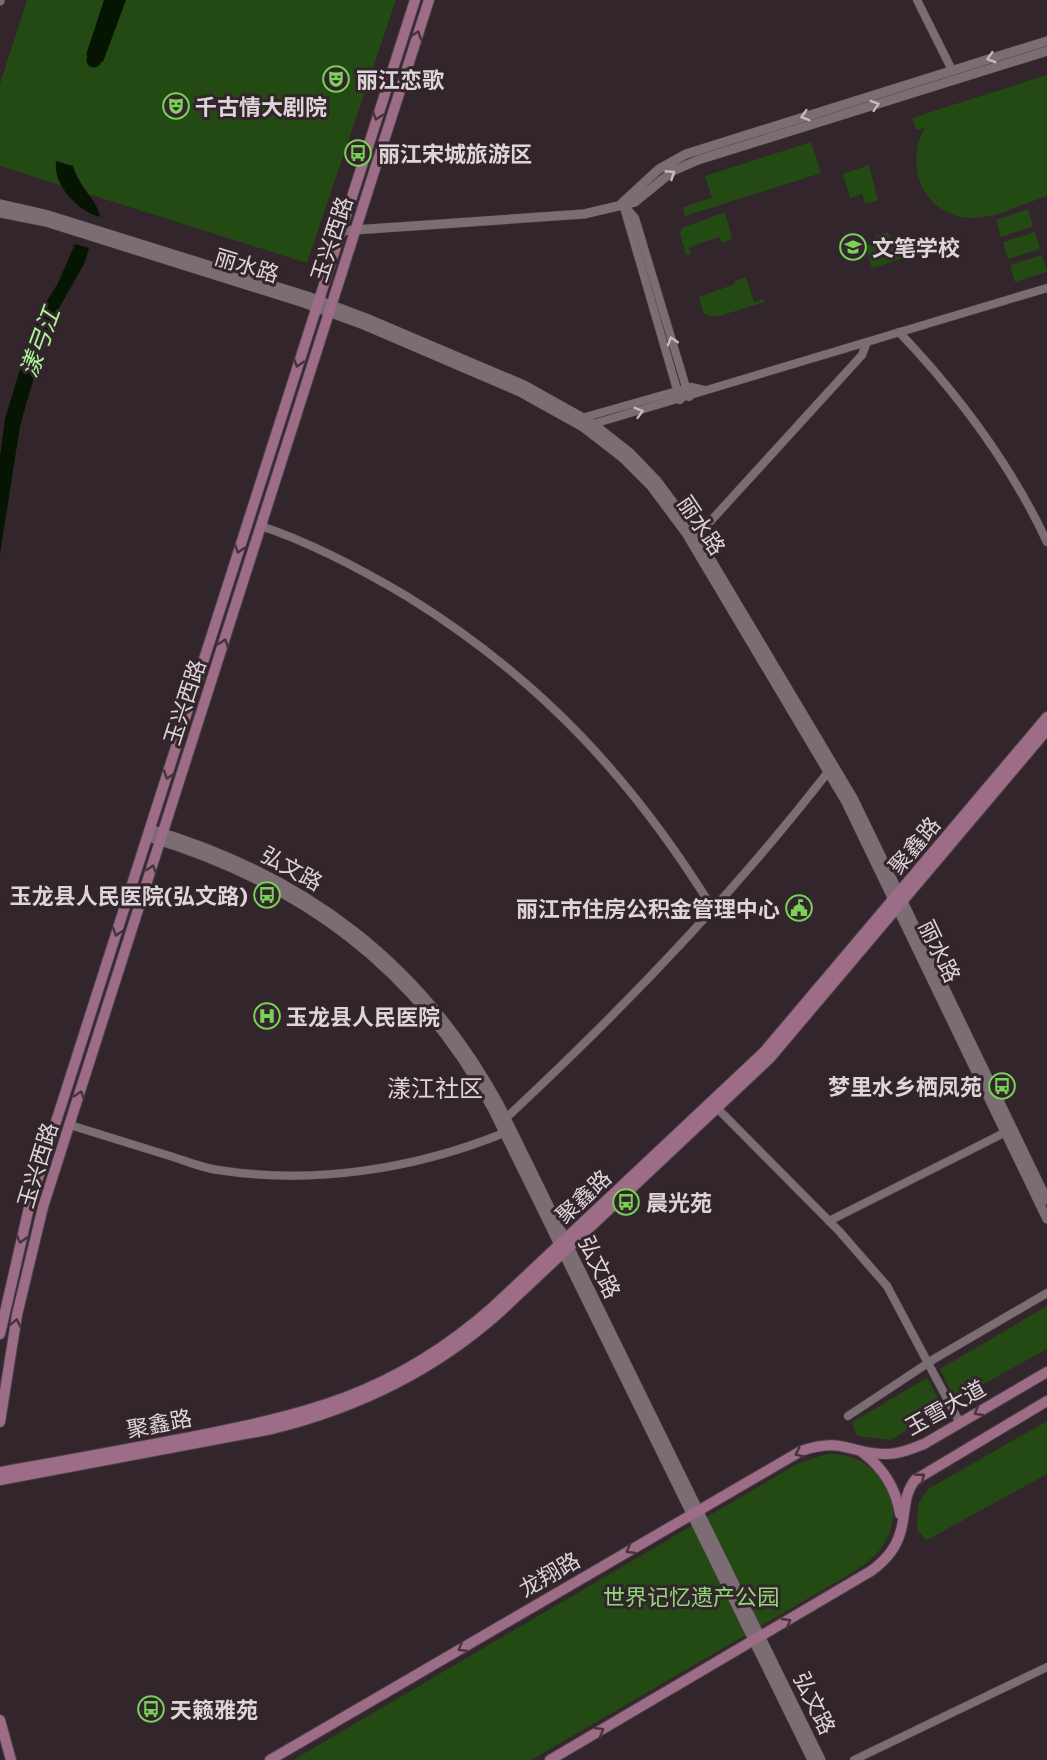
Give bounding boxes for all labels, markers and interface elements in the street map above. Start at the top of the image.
one-way arrow [410,30,423,41]
one-way arrow [986,51,997,63]
theatre icon: 丽江恋歌 [321,64,351,94]
place label: 丽江恋歌 [356,66,445,93]
theatre icon: 千古情大剧院 [161,91,191,121]
place label: 千古情大剧院 [195,93,327,120]
one-way arrow [869,100,880,112]
one-way arrow [800,109,811,122]
one-way arrow [372,110,384,121]
bus stop icon: 丽江宋城旅游区 [343,138,373,168]
place label: 丽江宋城旅游区 [378,140,532,167]
one-way arrow [665,169,675,181]
street label: 玉兴西路 [305,193,357,285]
school or university icon: 文笔学校 [838,232,868,262]
place label: 文笔学校 [872,234,960,261]
street label: 丽水路 [211,242,283,288]
water label: 漾弓江 [13,300,66,381]
one-way arrow [667,336,679,347]
one-way arrow [293,357,305,368]
one-way arrow [633,407,644,419]
street label: 丽水路 [672,490,732,560]
one-way arrow [234,543,246,554]
one-way arrow [216,638,229,649]
street label: 玉兴西路 [158,656,210,748]
one-way arrow [162,769,175,780]
street label: 聚鑫路 [882,811,946,879]
street label: 弘文路 [257,840,327,896]
one-way arrow [145,864,157,875]
bus stop icon: 玉龙县人民医院(弘文路) [252,880,282,910]
place label: 玉龙县人民医院(弘文路) [10,882,248,909]
public building icon: 丽江市住房公积金管理中心 [784,893,814,923]
place label: 丽江市住房公积金管理中心 [516,895,780,922]
street label: 丽水路 [913,915,967,987]
one-way arrow [112,926,125,937]
hospital icon: 玉龙县人民医院 [252,1001,282,1031]
place label: 玉龙县人民医院 [286,1003,440,1030]
bus stop icon: 梦里水乡栖凤苑 [987,1071,1017,1101]
district label: 漾江社区 [387,1073,483,1102]
place label: 梦里水乡栖凤苑 [828,1073,982,1100]
one-way arrow [72,1090,85,1101]
street label: 玉兴西路 [11,1119,63,1211]
street label: 聚鑫路 [550,1164,616,1228]
bus stop icon: 晨光苑 [611,1187,641,1217]
place label: 晨光苑 [646,1189,712,1216]
street label: 弘文路 [573,1231,627,1303]
one-way arrow [16,1233,28,1243]
one-way arrow [9,1318,22,1328]
street label: 玉雪大道 [900,1374,990,1440]
street label: 聚鑫路 [124,1403,194,1443]
one-way arrow [974,1405,984,1416]
one-way arrow [795,1445,806,1457]
one-way arrow [915,1473,926,1484]
one-way arrow [626,1542,636,1554]
street label: 龙翔路 [514,1546,584,1602]
park label: 世界记忆遗产公园 [603,1583,779,1610]
one-way arrow [781,1618,791,1629]
one-way arrow [457,1641,468,1652]
street label: 弘文路 [788,1667,842,1739]
bus stop icon: 天籁雅苑 [136,1694,166,1724]
place label: 天籁雅苑 [170,1696,258,1723]
one-way arrow [594,1726,605,1738]

